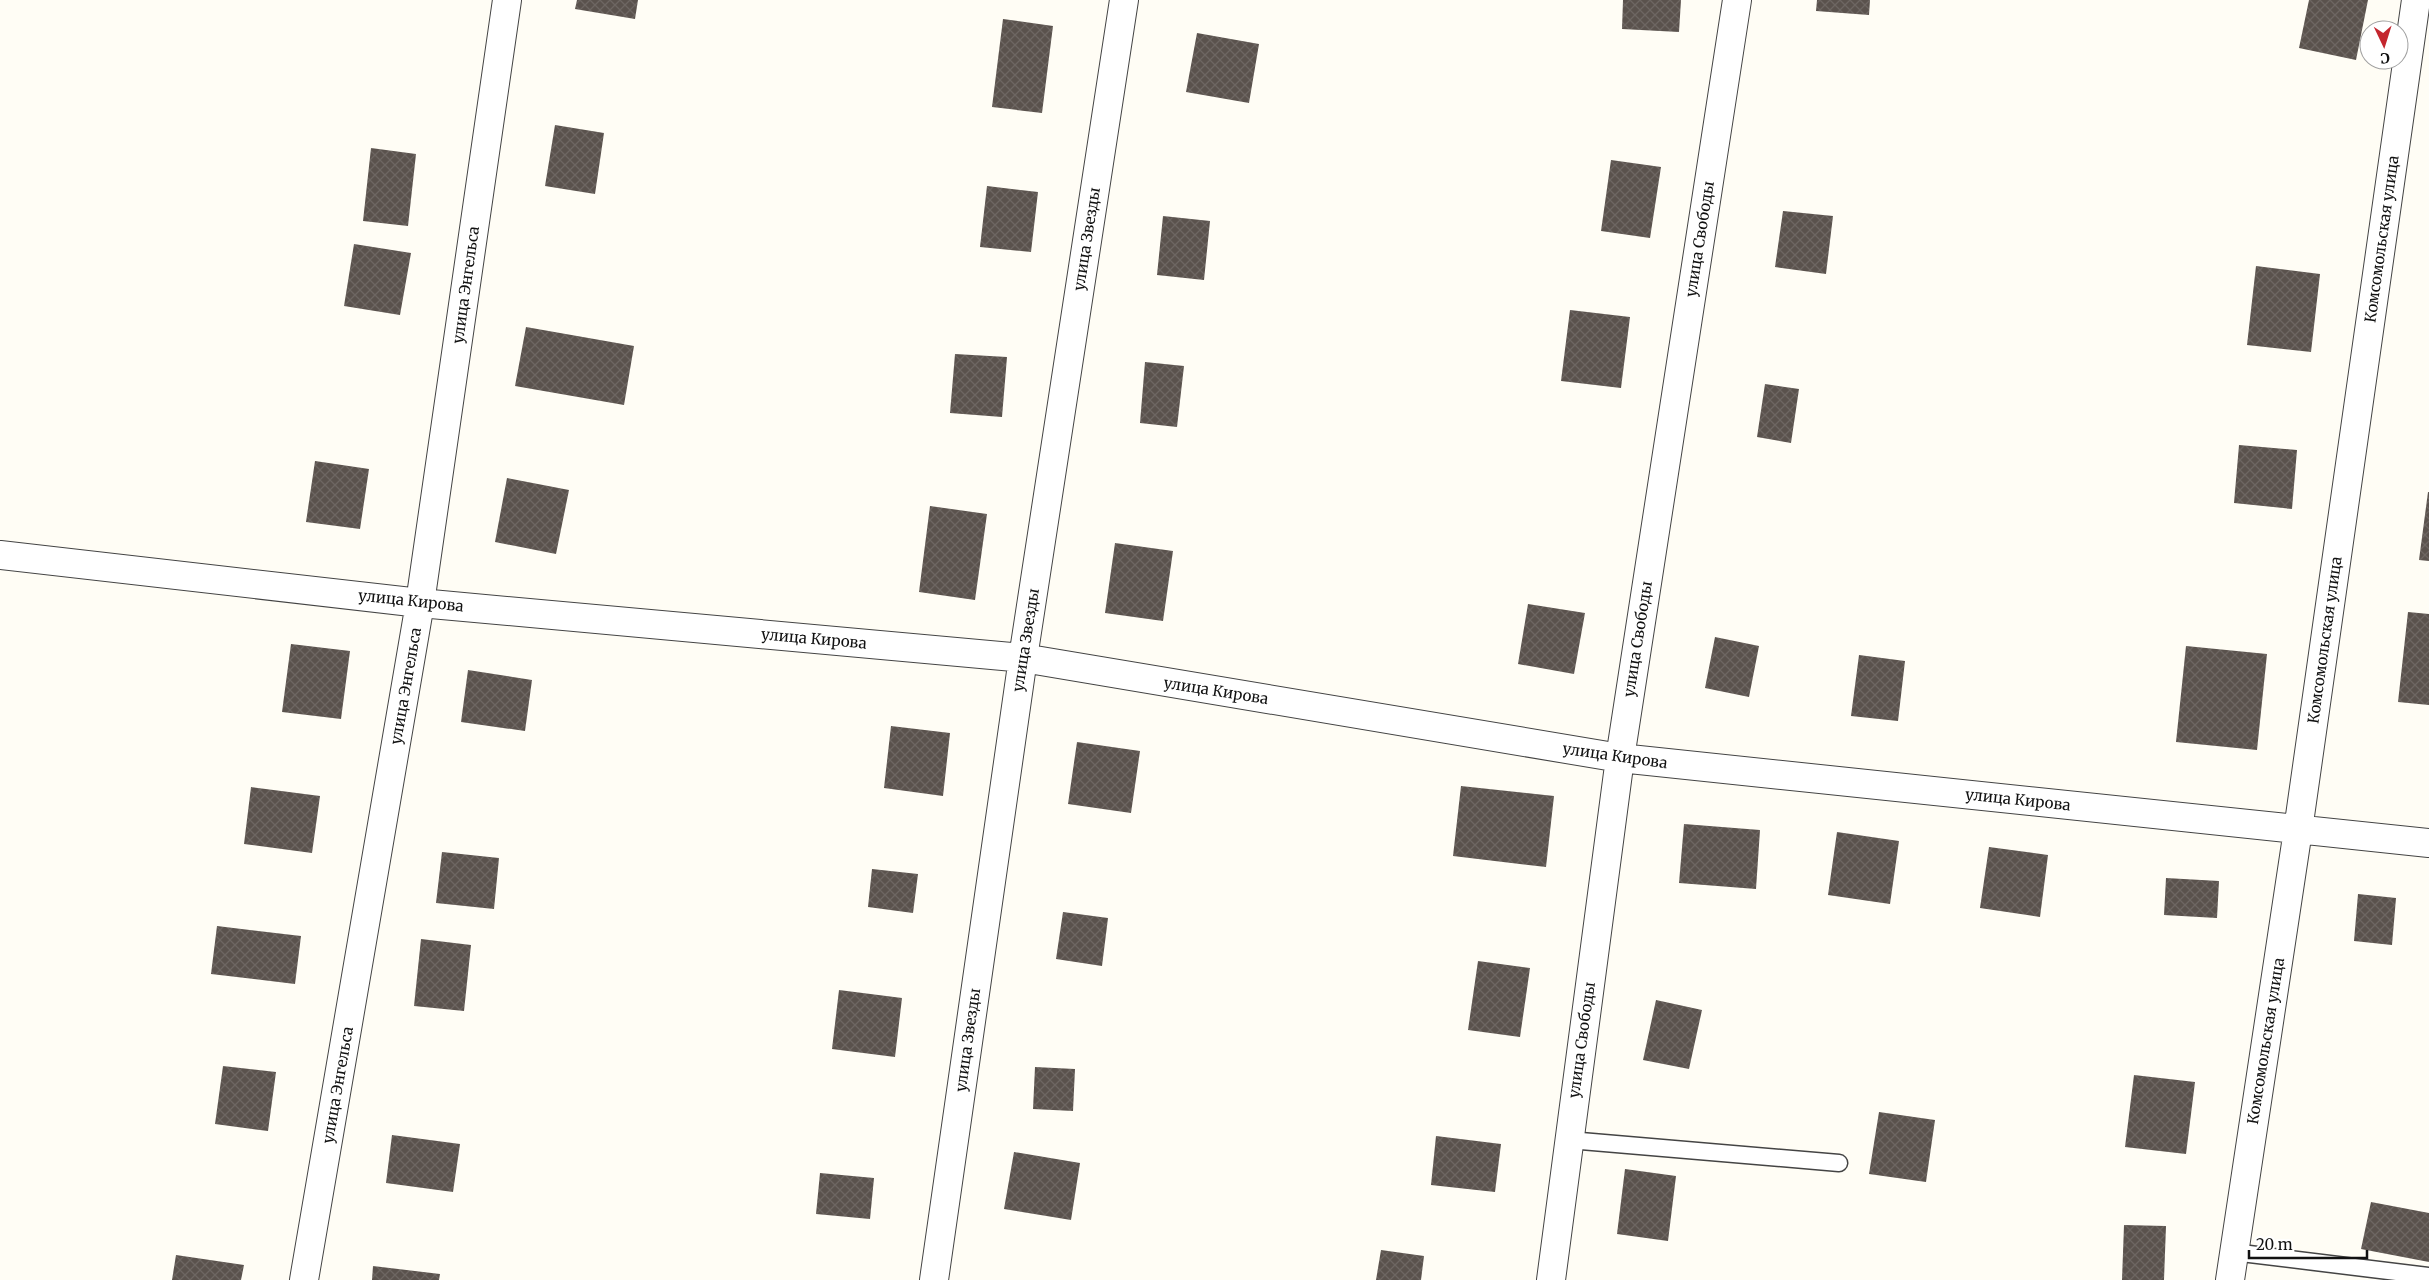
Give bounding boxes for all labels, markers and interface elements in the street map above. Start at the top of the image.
north arrow [2359,20,2409,70]
text: С [2380,49,2390,67]
street label: Комсомольская улица [2360,154,2403,324]
street label: улица Свободы [1681,179,1718,298]
street label: улица Звезды [1069,186,1104,292]
street label: улица Энгельса [448,225,483,345]
street label: Комсомольская улица [2303,555,2346,725]
street label: улица Свободы [1619,579,1656,698]
street label: улица Кирова [357,586,465,615]
street label: улица Звезды [1008,587,1043,693]
street label: улица Кирова [761,624,868,653]
street label: улица Энгельса [386,626,425,746]
street label: улица Кирова [1162,673,1270,708]
street label: улица Кирова [1561,739,1669,772]
street label: улица Кирова [1964,785,2072,814]
street label: Комсомольская улица [2243,956,2288,1126]
street label: улица Свободы [1564,981,1599,1099]
street label: улица Звезды [951,987,984,1093]
street label: улица Энгельса [318,1025,357,1145]
scale bar [2249,1228,2366,1260]
text: 20 m [2256,1235,2293,1254]

